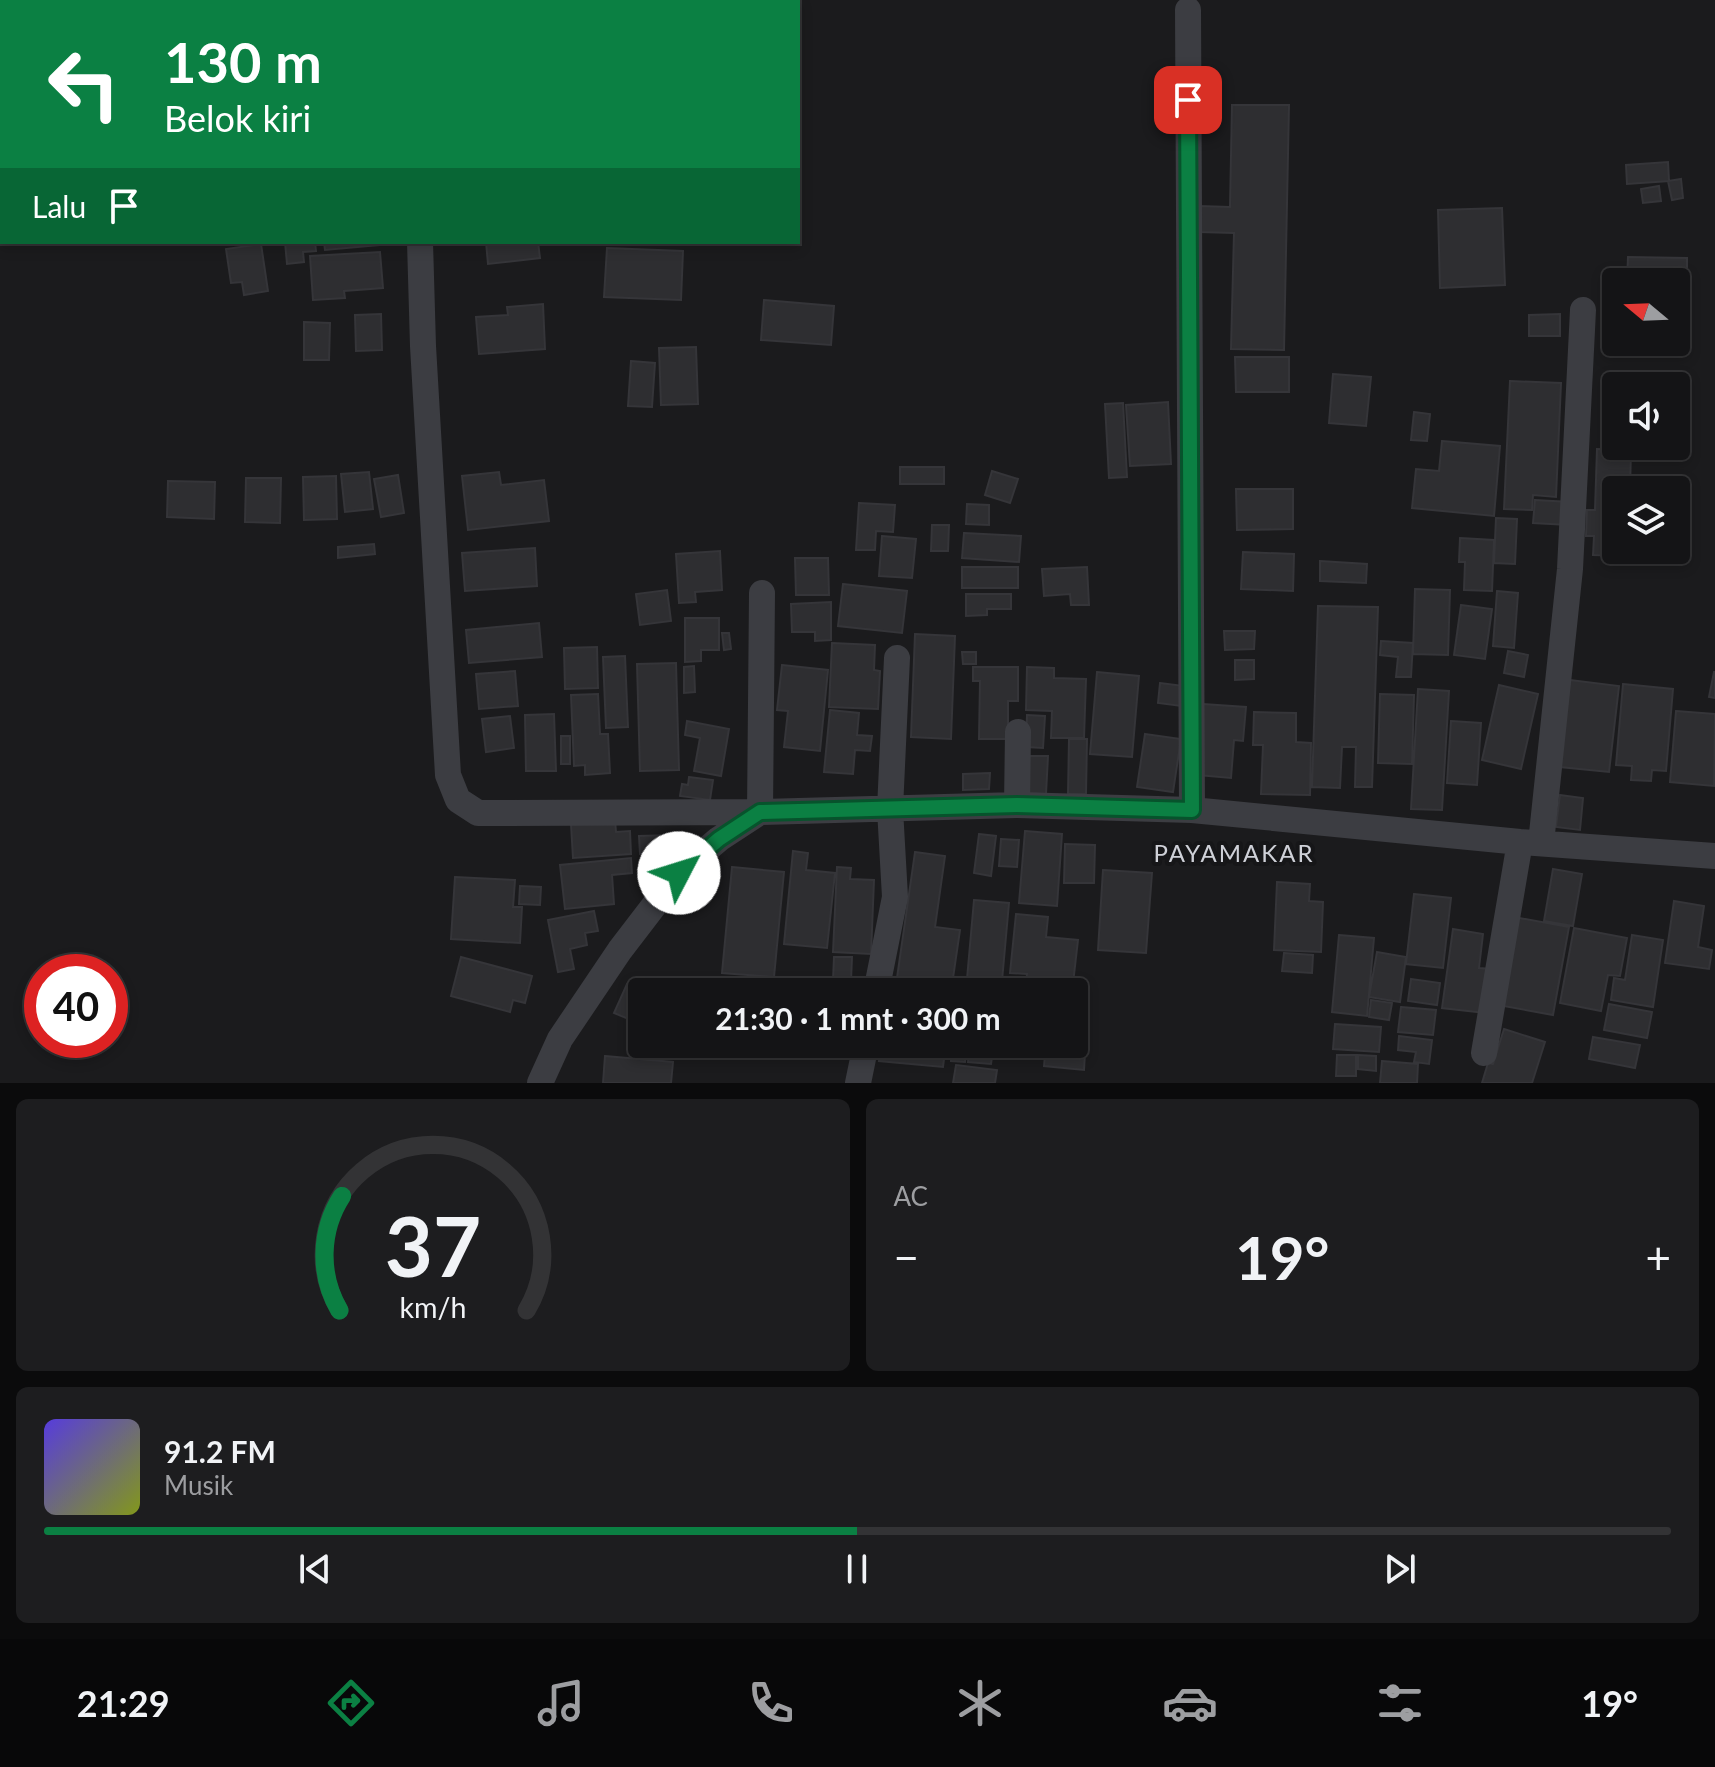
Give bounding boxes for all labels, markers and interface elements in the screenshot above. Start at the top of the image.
text: 130 m [164,28,322,95]
icon: left [32,32,136,136]
pin [1154,66,1222,134]
icon: arrive [1166,78,1210,122]
text: Belok kiri [164,96,311,140]
icon: arrive [102,184,146,228]
text: Lalu [32,188,86,224]
north arrow [1602,268,1690,356]
map controls [1602,268,1690,564]
button: sound [1602,372,1690,460]
button: layers [1602,476,1690,564]
position arrow [637,831,721,915]
district label: PAYAMAKAR [1153,838,1315,867]
speed limit sign: 40 [24,954,128,1058]
text: 21:30 · 1 mnt · 300 m [715,1000,1001,1036]
text: AC [894,1180,928,1212]
text: 37 [385,1195,481,1295]
text: 19° [1235,1221,1330,1293]
text: − [894,1231,919,1283]
text: + [1645,1231,1671,1283]
text: km/h [399,1290,466,1324]
text: 91.2 FM [164,1433,276,1469]
text: Musik [164,1469,233,1501]
icon: previous [293,1547,337,1591]
icon: pause [835,1547,879,1591]
icon: next [1378,1547,1422,1591]
icon: directions [323,1675,379,1731]
icon: music [533,1675,589,1731]
icon: phone [743,1675,799,1731]
icon: climate [952,1675,1008,1731]
icon: car [1162,1675,1218,1731]
icon: filters [1372,1675,1428,1731]
text: 21:29 [77,1681,170,1725]
text: 19° [1581,1681,1638,1725]

